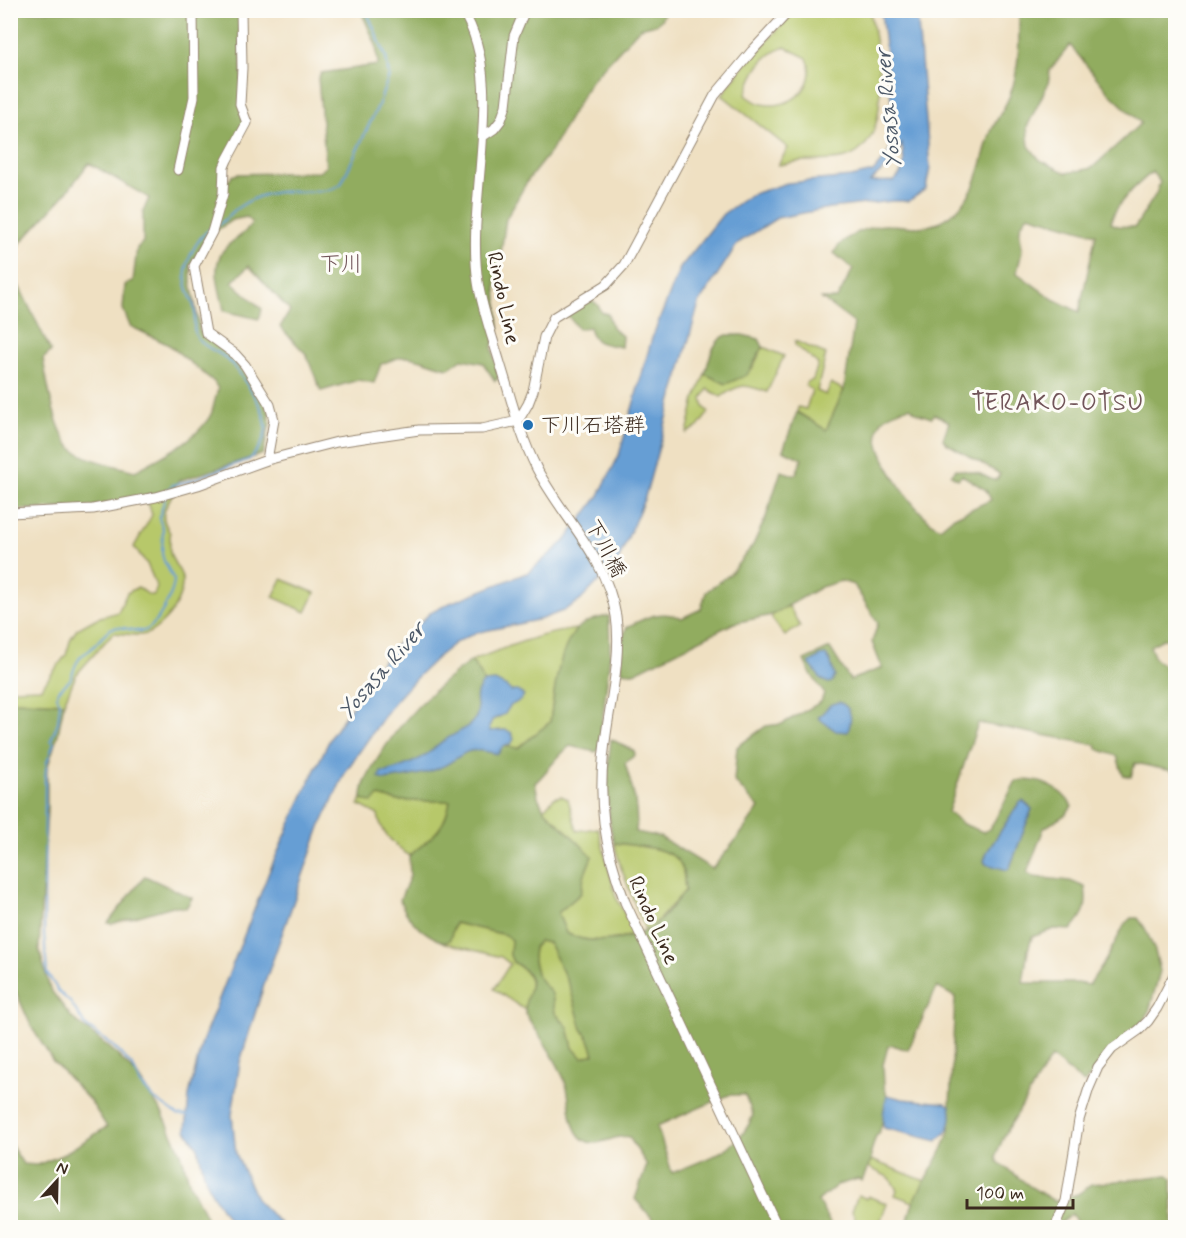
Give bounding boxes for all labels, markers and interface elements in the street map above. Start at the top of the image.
water label: Yosasa River [870,45,908,170]
street label: Rindo Line [480,249,526,347]
district label: 下川 [319,251,363,279]
district label: TERAKO-OTSU [971,388,1145,419]
place label: 下川石塔群 [540,412,645,440]
marker: 下川石塔群 [521,418,535,432]
street label: 下川橋 [578,514,632,583]
water label: Yosasa River [333,615,434,726]
street label: Rindo Line [621,872,685,969]
north arrow [27,1151,87,1211]
text: N [53,1157,71,1180]
scale bar [967,1172,1074,1210]
text: 100 m [976,1182,1024,1206]

